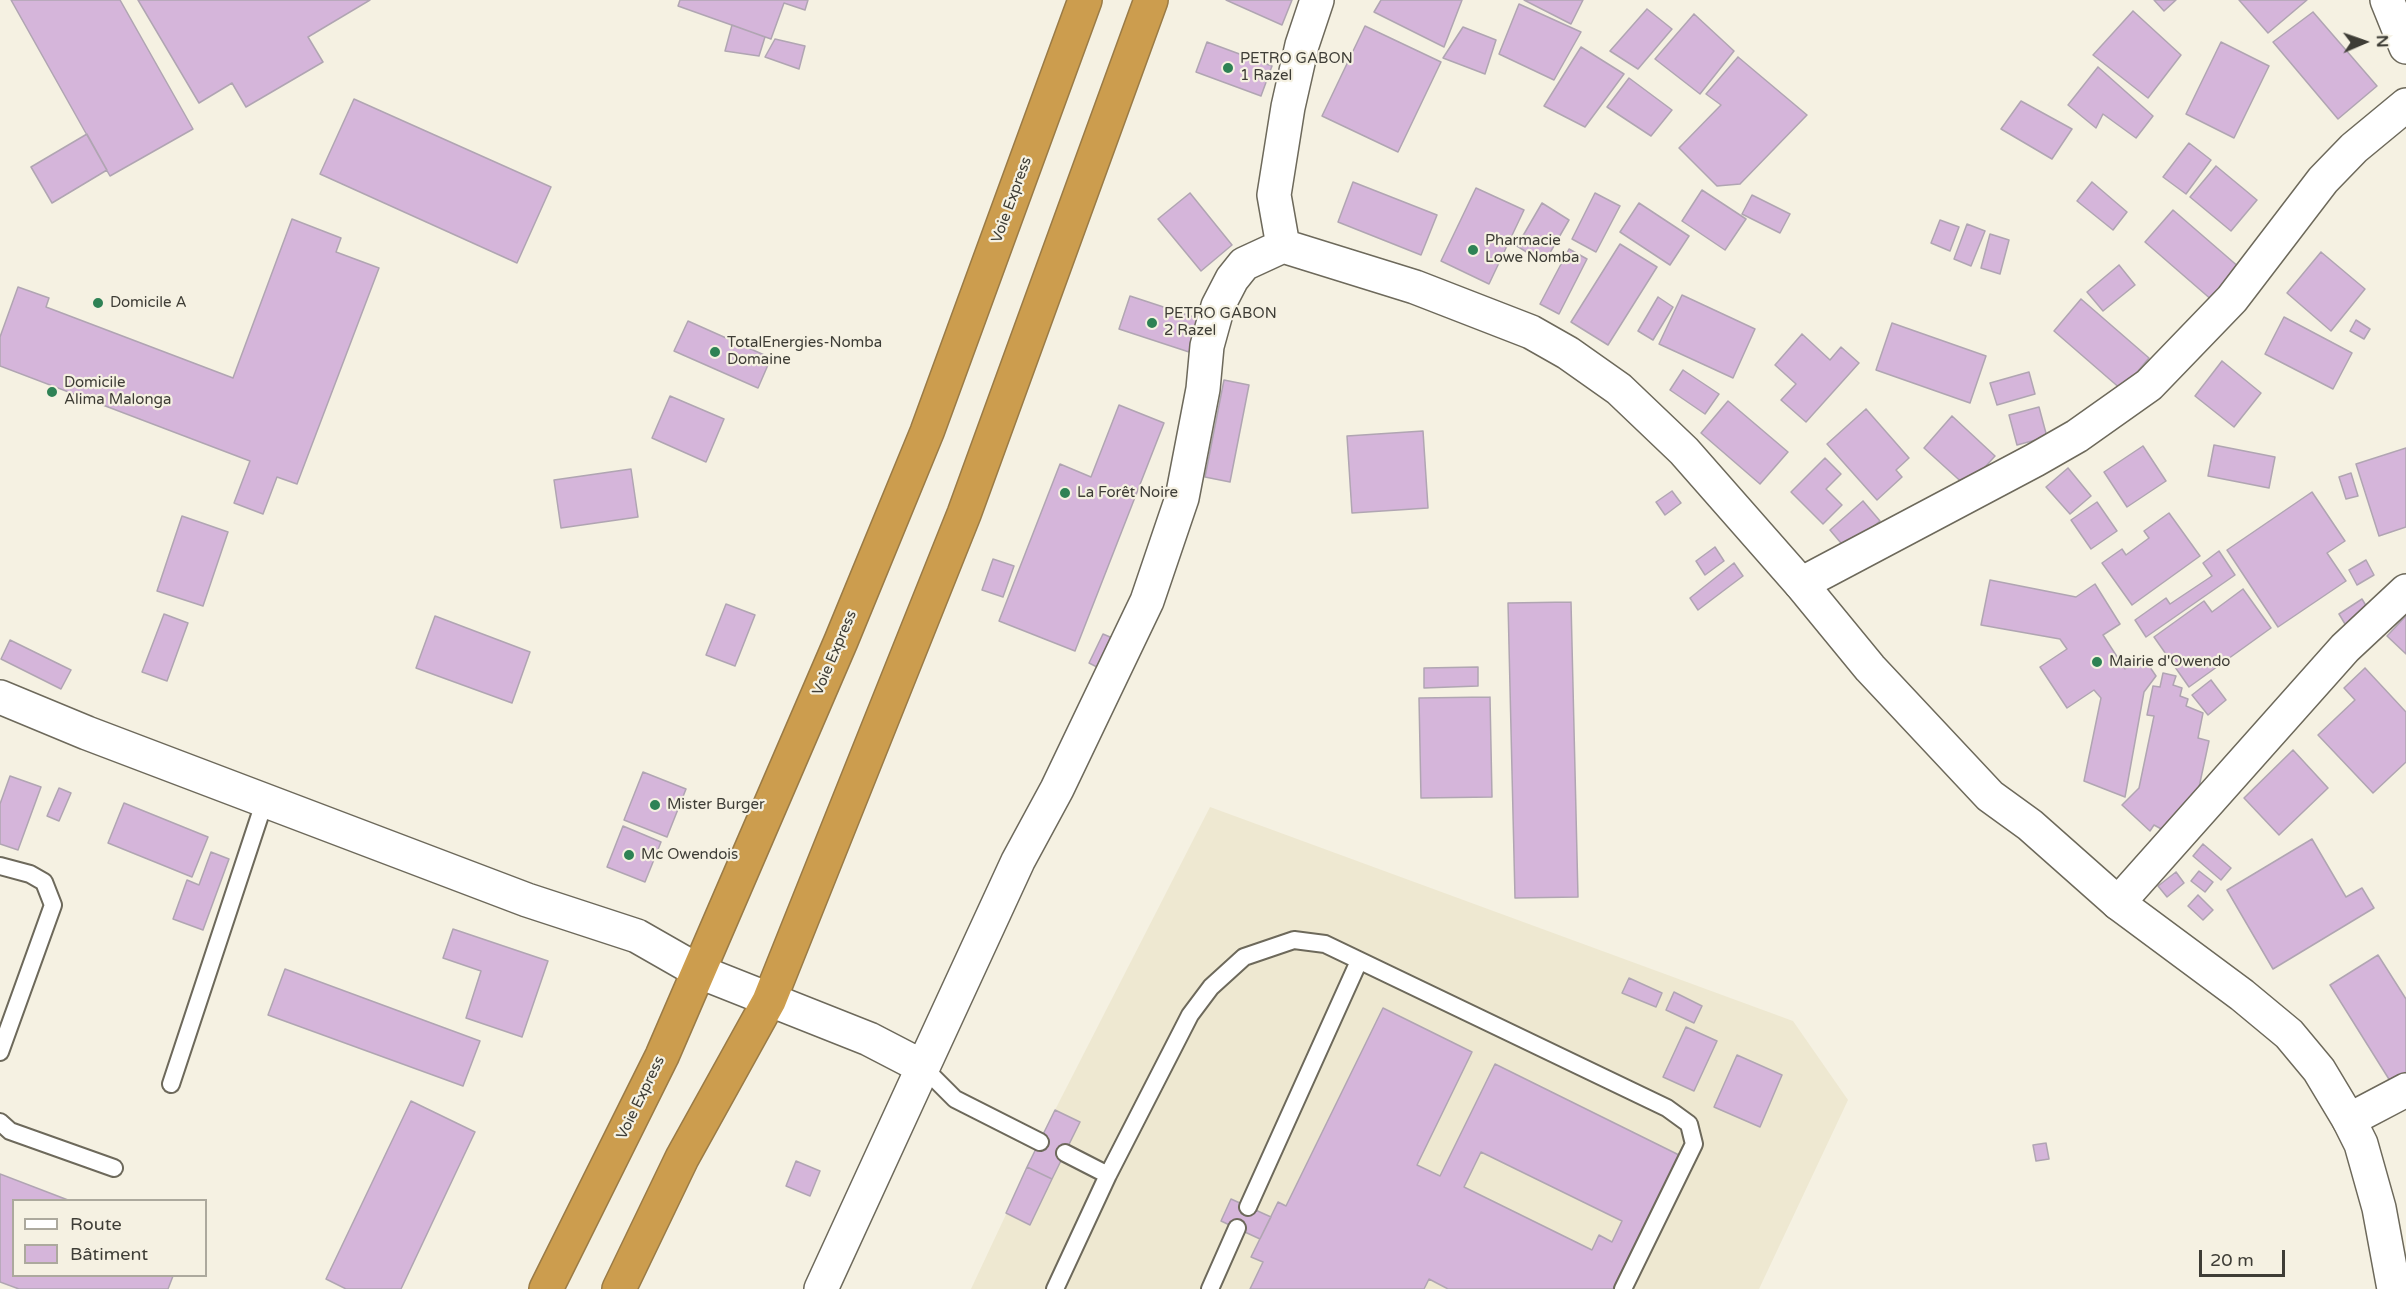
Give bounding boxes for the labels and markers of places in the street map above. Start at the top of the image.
place label: PETRO GABON 1 Razel [1240,50,1353,85]
marker: PETRO GABON 1 Razel [1221,61,1235,75]
place label: Pharmacie Lowe Nomba [1485,232,1579,267]
marker: Pharmacie Lowe Nomba [1466,243,1480,257]
place label: Domicile A [110,294,187,312]
marker: Domicile A [91,296,105,310]
place label: PETRO GABON 2 Razel [1164,305,1277,340]
marker: PETRO GABON 2 Razel [1145,316,1159,330]
place label: TotalEnergies-Nomba Domaine [727,334,882,369]
marker: TotalEnergies-Nomba Domaine [708,345,722,359]
place label: Domicile Alima Malonga [64,374,171,409]
marker: Domicile Alima Malonga [45,385,59,399]
place label: La Forêt Noire [1077,484,1178,502]
marker: La Forêt Noire [1058,486,1072,500]
place label: Mairie d'Owendo [2109,653,2230,671]
marker: Mairie d'Owendo [2090,655,2104,669]
place label: Mister Burger [667,796,765,814]
marker: Mister Burger [648,798,662,812]
place label: Mc Owendois [641,846,738,864]
marker: Mc Owendois [622,848,636,862]

